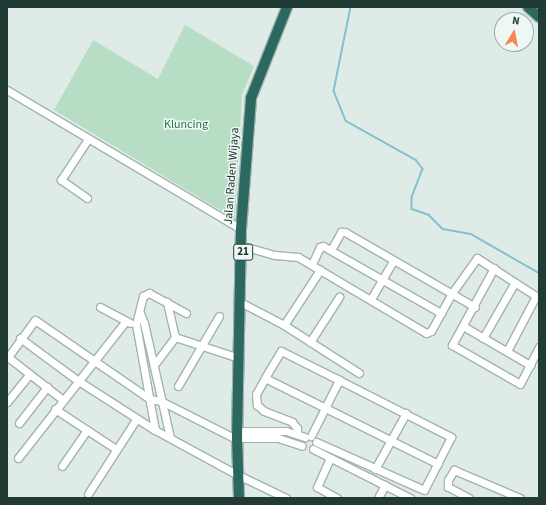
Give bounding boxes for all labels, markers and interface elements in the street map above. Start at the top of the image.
north arrow [494,12,534,52]
text: N [511,13,521,29]
park label: Kluncing [164,118,208,132]
street label: Jalan Raden Wijaya [221,127,243,225]
road number: 21 [233,243,253,261]

